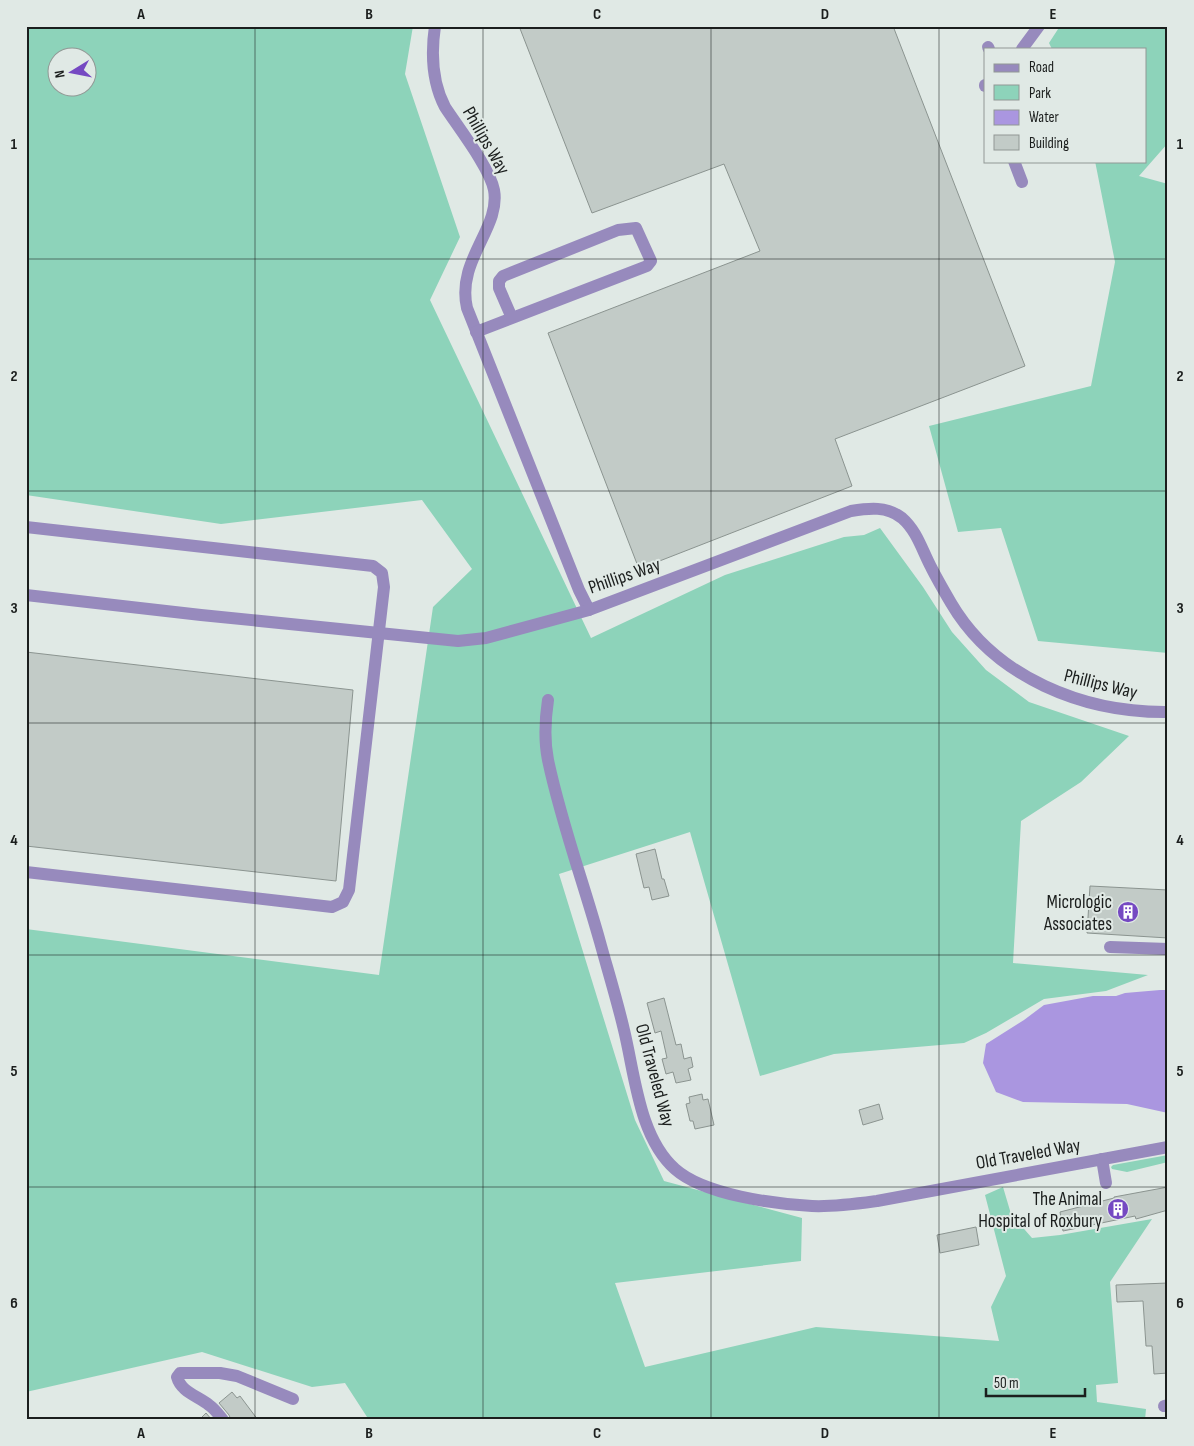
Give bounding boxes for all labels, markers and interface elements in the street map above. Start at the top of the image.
text: A [136,5,145,24]
text: B [365,5,373,24]
text: C [593,5,601,24]
text: D [821,5,829,24]
text: E [1050,5,1057,24]
north arrow [48,48,98,98]
legend [984,48,1146,162]
text: Road [1029,58,1054,77]
text: N [51,69,69,79]
text: Park [1029,84,1051,103]
street label: Phillips Way [457,103,515,179]
text: Water [1029,108,1060,127]
text: Building [1029,134,1069,153]
text: 1 [11,135,18,154]
text: 1 [1177,135,1184,154]
text: 2 [10,367,18,386]
text: 2 [1176,367,1184,386]
street label: Phillips Way [585,553,664,599]
text: 3 [10,599,18,618]
text: 3 [1176,599,1184,618]
street label: Phillips Way [1062,664,1140,705]
text: 4 [10,831,18,850]
text: 4 [1176,831,1184,850]
place label: Micrologic Associates [1043,891,1112,936]
building icon: Micrologic Associates [1116,900,1140,924]
street label: Old Traveled Way [630,1021,680,1130]
text: 5 [10,1062,18,1081]
text: 5 [1176,1062,1184,1081]
street label: Old Traveled Way [974,1134,1083,1175]
place label: The Animal Hospital of Roxbury [978,1188,1103,1233]
building icon: The Animal Hospital of Roxbury [1106,1197,1130,1221]
text: 6 [10,1294,18,1313]
text: 6 [1176,1294,1184,1313]
scale bar [986,1366,1085,1398]
text: 50 m [994,1374,1019,1393]
text: A [136,1424,145,1443]
text: B [365,1424,373,1443]
text: C [593,1424,601,1443]
text: D [821,1424,829,1443]
text: E [1050,1424,1057,1443]

